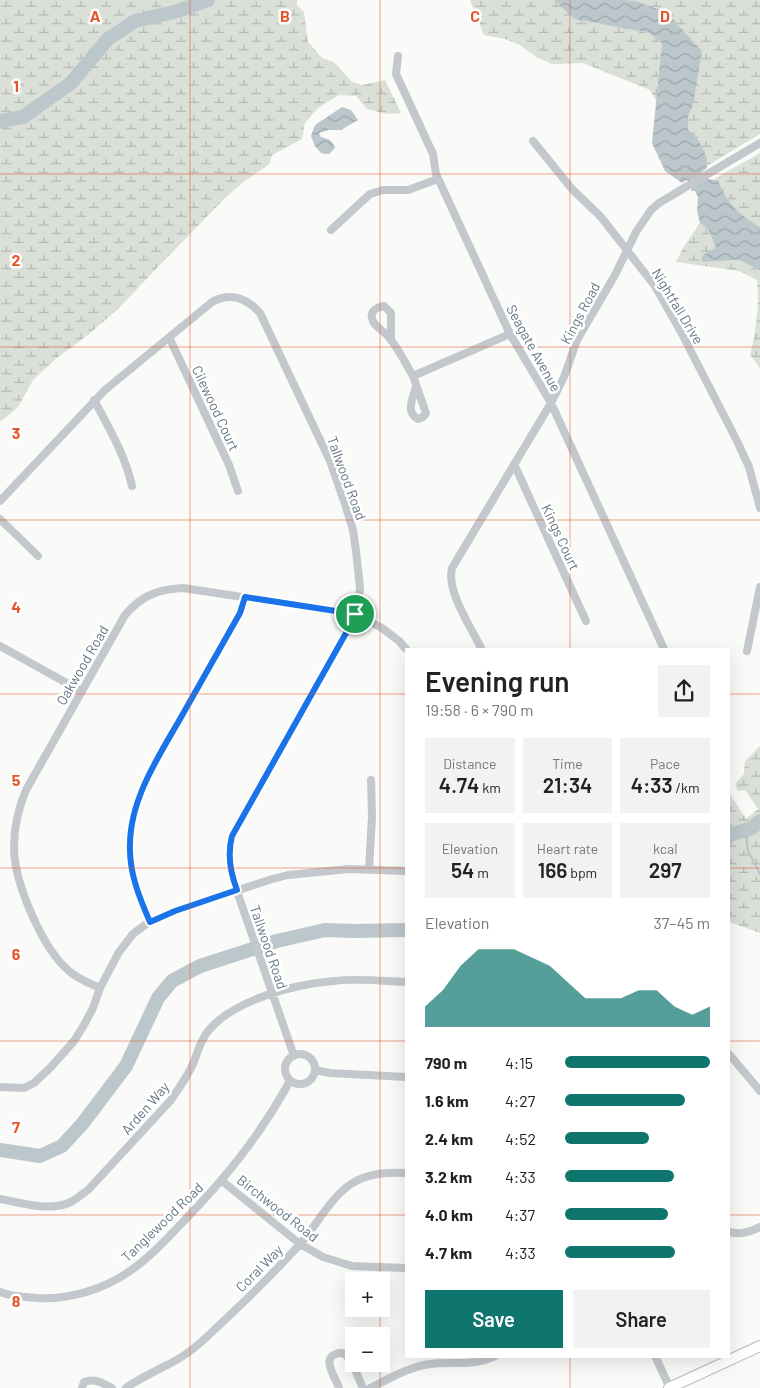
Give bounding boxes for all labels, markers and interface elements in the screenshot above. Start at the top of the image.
text: A [90,6,101,25]
text: B [280,6,290,25]
text: C [470,6,480,25]
text: D [660,6,670,25]
text: 1 [13,76,19,95]
text: 2 [12,250,21,269]
street label: Nightfall Drive [649,265,707,347]
street label: Kings Road [557,279,603,347]
street label: Seagate Avenue [503,301,565,395]
street label: Cilewood Court [189,363,243,453]
text: 3 [12,423,20,442]
street label: Tallwood Road [324,434,370,522]
street label: Kings Court [538,501,584,573]
pin [334,593,376,635]
text: 4 [11,597,21,616]
icon: arrive [341,600,369,628]
street label: Oakwood Road [52,622,112,708]
text: Evening run [425,664,570,698]
button: share [658,665,710,717]
text: 19:58 · 6 × 790 m [425,700,533,719]
text: Distance [443,755,497,772]
text: Time [552,755,583,772]
text: Pace [650,755,680,772]
text: 5 [12,770,21,789]
text: 4.74 [439,772,479,797]
text: 21:34 [543,772,592,797]
text: 4:33 [631,772,673,797]
text: km [479,779,501,796]
text: /km [673,779,700,796]
text: Elevation [442,840,498,857]
text: Heart rate [537,840,598,857]
text: kcal [653,840,677,857]
text: 54 [451,857,474,882]
text: 166 [538,857,567,882]
text: 297 [649,857,682,882]
text: m [474,864,489,881]
text: bpm [567,864,597,881]
street label: Tallwood Road [247,903,291,991]
text: Elevation [425,913,489,932]
text: 37–45 m [654,913,710,932]
text: 6 [12,944,21,963]
text: 790 m [425,1053,467,1072]
text: 4:15 [505,1053,533,1072]
street label: Arden Way [118,1078,173,1138]
text: 1.6 km [425,1091,469,1110]
text: 4:27 [505,1091,535,1110]
text: 7 [12,1117,20,1136]
text: 2.4 km [425,1129,473,1148]
text: 4:52 [505,1129,536,1148]
text: 3.2 km [425,1167,472,1186]
text: 4:33 [505,1167,536,1186]
street label: Birchwood Road [234,1171,322,1245]
street label: Tanglewood Road [118,1179,206,1265]
text: 4.0 km [425,1205,473,1224]
text: 4:37 [505,1205,535,1224]
street label: Coral Way [232,1241,286,1295]
text: 4.7 km [425,1243,472,1262]
text: 4:33 [505,1243,536,1262]
map controls [345,1272,390,1372]
button: + [345,1272,390,1317]
button: Save [425,1290,563,1348]
button: Share [573,1290,710,1348]
text: 8 [12,1291,21,1310]
button: − [345,1327,390,1372]

